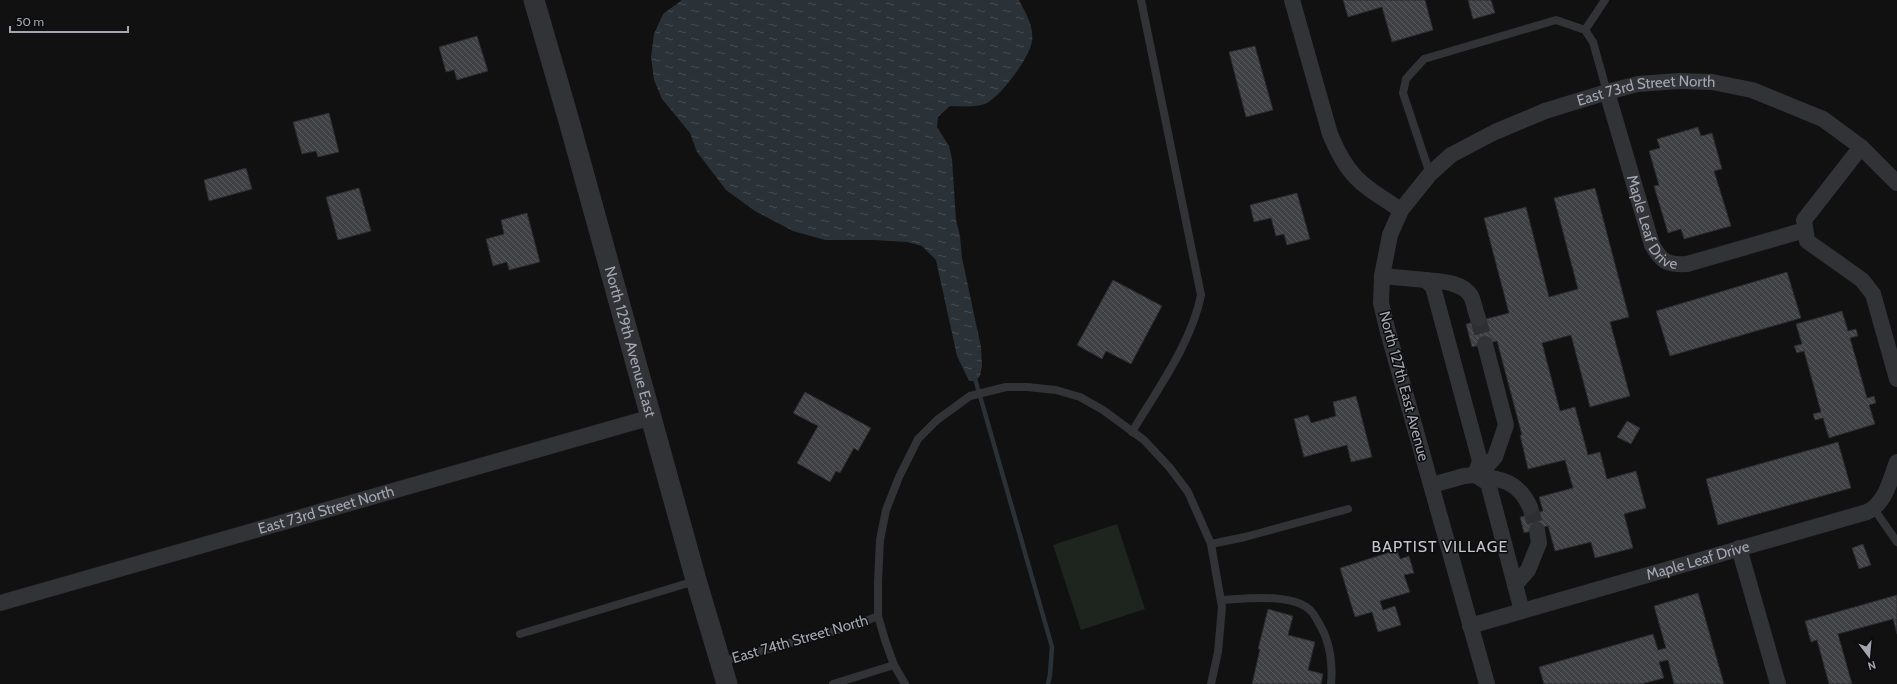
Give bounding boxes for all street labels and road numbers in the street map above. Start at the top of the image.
street label: East 73rd Street North [1575,72,1716,110]
street label: Maple Leaf Drive [1623,173,1679,273]
street label: North 129th Avenue East [601,264,659,419]
street label: North 127th East Avenue [1375,309,1433,463]
street label: East 73rd Street North [256,482,396,538]
street label: Maple Leaf Drive [1644,537,1752,584]
street label: East 74th Street North [730,611,870,667]

